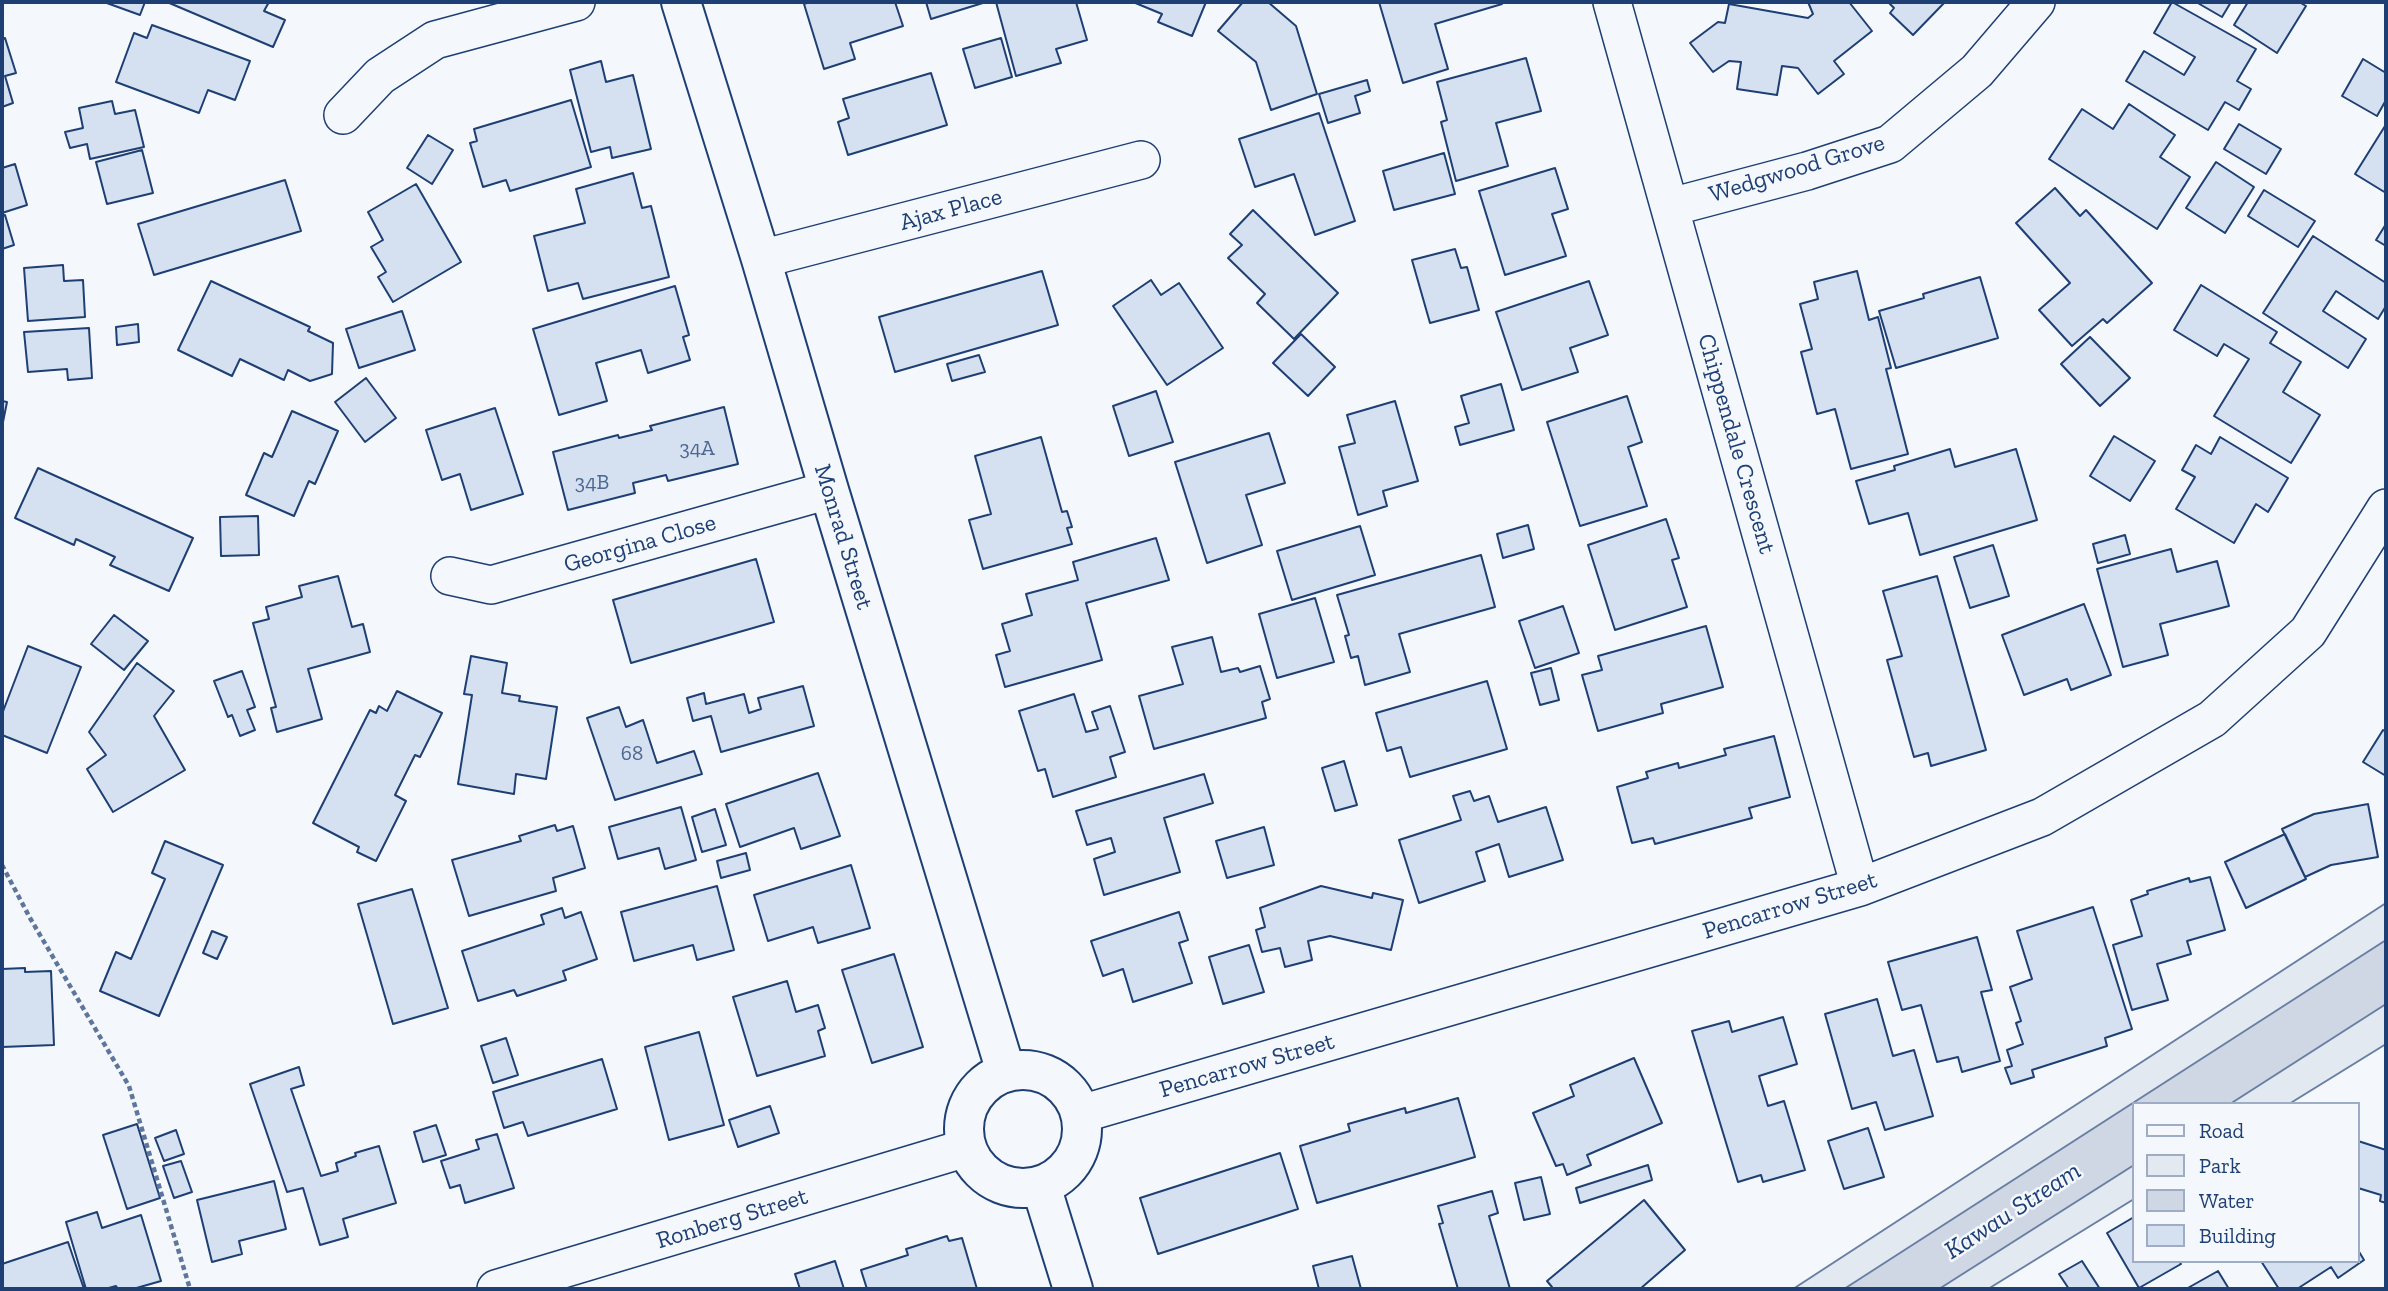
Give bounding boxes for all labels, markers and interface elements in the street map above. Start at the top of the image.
street label: Wedgwood Grove [1706,129,1888,209]
street label: Ajax Place [897,183,1005,237]
street label: Chippendale Crescent [1691,331,1781,557]
house number: 34A [679,436,715,462]
street label: Monrad Street [807,461,879,613]
house number: 34B [575,470,609,496]
street label: Georgina Close [561,509,719,579]
house number: 68 [621,741,643,767]
street label: Pencarrow Street [1700,866,1880,946]
street label: Pencarrow Street [1156,1027,1338,1105]
legend [2132,1102,2360,1263]
text: Road [2199,1118,2244,1143]
text: Park [2199,1153,2241,1178]
water label: Kawau Stream [1939,1155,2087,1267]
street label: Ronberg Street [653,1182,811,1256]
text: Water [2199,1188,2254,1213]
text: Building [2199,1223,2276,1248]

